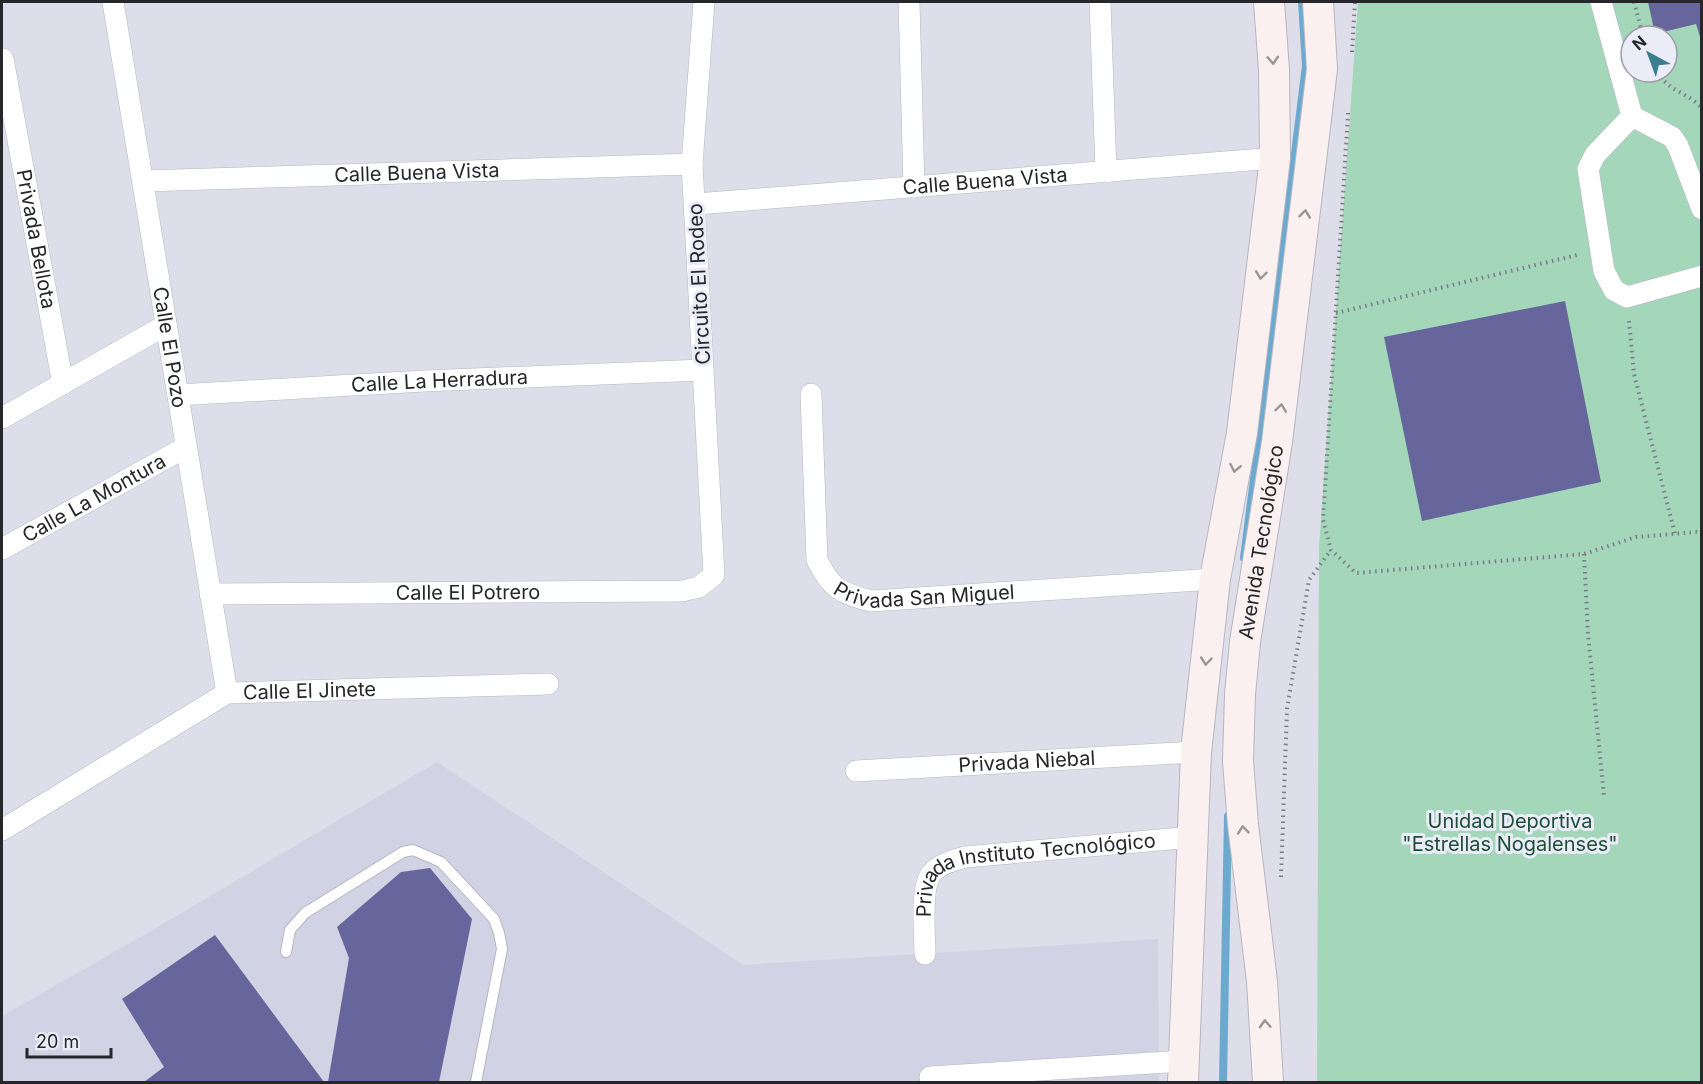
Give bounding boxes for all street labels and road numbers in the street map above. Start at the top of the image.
street label: Calle Buena Vista [334,158,500,187]
street label: Calle Buena Vista [902,163,1068,200]
street label: Privada Bellota [12,167,61,311]
street label: Circuito El Rodeo [683,203,715,365]
street label: Calle El Pozo [148,285,192,410]
street label: Calle La Herradura [351,365,528,397]
street label: Avenida Tecnológico [1234,443,1288,641]
street label: Calle La Montura [18,449,170,547]
street label: Privada San Miguel [829,577,1015,613]
street label: Calle El Potrero [396,580,540,605]
street label: Calle El Jinete [243,677,376,705]
street label: Privada Niebal [958,746,1096,777]
street label: Privada Instituto Tecnológico [912,828,1157,917]

